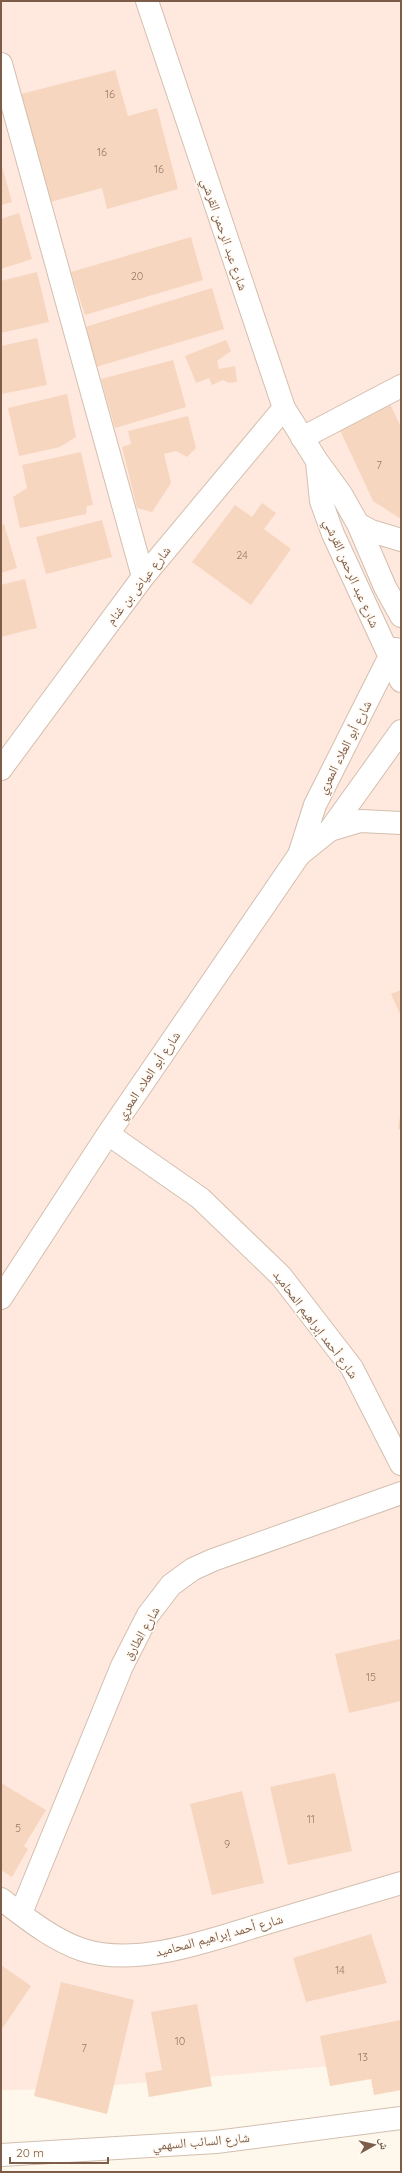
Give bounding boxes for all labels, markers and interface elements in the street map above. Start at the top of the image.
house number: 16 [105,87,115,101]
house number: 16 [97,145,107,159]
house number: 16 [154,162,164,176]
street label: شارع عبد الرحمن القرشي [195,176,252,293]
house number: 20 [131,269,143,283]
house number: 7 [376,458,382,472]
street label: شارع عبد الرحمن القرشي [318,516,383,631]
street label: شارع عياض بن غنام [102,543,175,629]
house number: 24 [236,548,248,562]
street label: شارع أبو العلاء المعري [314,698,377,798]
street label: شارع أبو العلاء المعري [113,1028,186,1124]
street label: شارع أحمد إبراهيم المحاميد [268,1267,362,1382]
street label: شارع الطارق [119,1603,164,1664]
house number: 15 [366,1670,376,1684]
house number: 11 [307,1812,315,1826]
house number: 5 [15,1821,21,1835]
house number: 9 [224,1837,230,1851]
street label: شارع أحمد إبراهيم المحاميد [153,1910,285,1962]
house number: 14 [335,1963,345,1977]
house number: 10 [175,2034,185,2048]
house number: 7 [81,2041,87,2055]
house number: 13 [358,2050,368,2064]
north arrow [354,2125,394,2165]
street label: شارع السائب السهمي [152,2129,251,2157]
text: ش [375,2137,392,2151]
scale bar [10,2139,108,2165]
text: 20 m [16,2145,44,2160]

